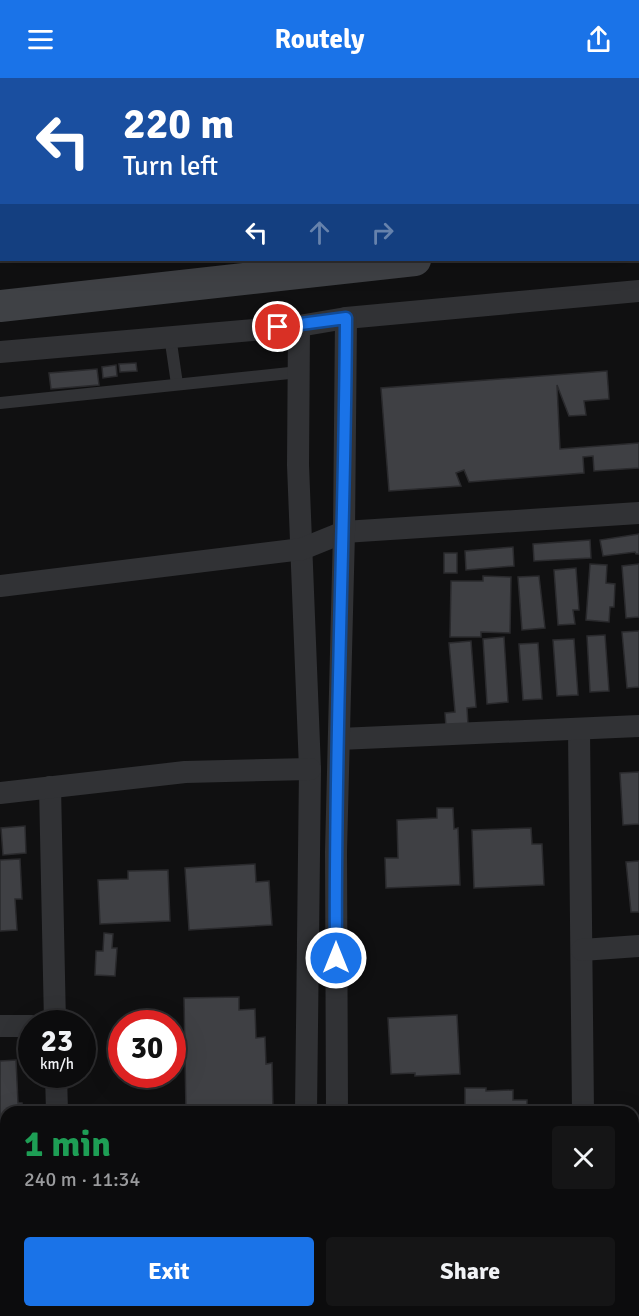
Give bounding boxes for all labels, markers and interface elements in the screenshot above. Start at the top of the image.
icon: menu [24,23,57,56]
text: Routely [275,23,364,56]
icon: share [582,23,615,56]
text: 220 m [123,99,234,150]
icon: left [24,102,102,180]
text: Turn left [123,150,218,183]
icon: left [240,216,273,249]
icon: ahead [303,216,336,249]
icon: right [366,216,399,249]
pin [252,301,303,352]
icon: arrive [261,310,294,343]
position arrow [304,926,368,990]
speed limit sign: 30 [108,1010,186,1088]
text: 23 [41,1023,73,1060]
text: km/h [40,1055,74,1073]
text: 1 min [24,1122,111,1167]
button: close [552,1126,615,1189]
text: 240 m · 11:34 [24,1167,140,1192]
button: Exit [24,1237,314,1306]
button: Share [326,1237,615,1306]

